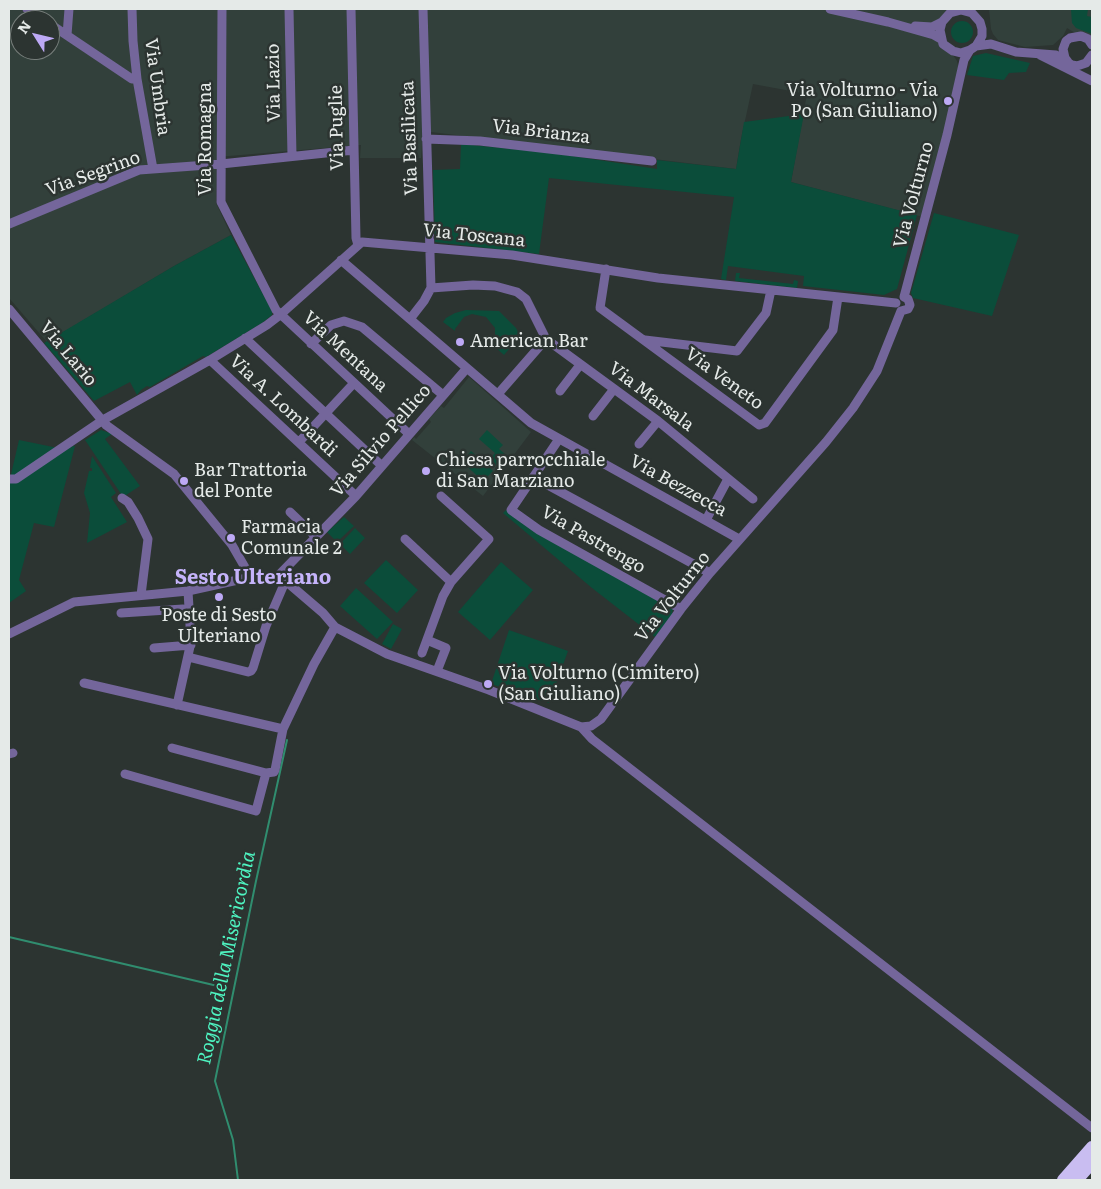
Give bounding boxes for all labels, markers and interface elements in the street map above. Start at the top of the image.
north arrow [10,10,60,60]
text: N [12,16,35,37]
street label: Via Umbria [139,37,175,137]
street label: Via Lazio [263,43,285,123]
street label: Via Basilicata [397,80,423,196]
place label: Via Volturno - Via Po (San Giuliano) [786,80,938,122]
street label: Via Romagna [195,82,217,196]
street label: Via Puglie [325,85,349,171]
marker: Via Volturno - Via Po (San Giuliano) [942,95,954,107]
street label: Via Brianza [491,115,591,149]
street label: Via Volturno [889,139,939,251]
street label: Via Segrino [43,147,143,201]
street label: Via Toscana [422,220,526,252]
street label: Via Mentana [298,307,392,397]
street label: Via Lario [35,317,101,391]
place label: American Bar [470,331,588,353]
marker: American Bar [454,336,466,348]
street label: Via Veneto [681,343,767,415]
street label: Via A. Lombardi [225,350,341,462]
street label: Via Marsala [604,358,698,436]
street label: Via Silvio Pellico [326,380,436,502]
place label: Chiesa parrocchiale di San Marziano [436,450,605,492]
street label: Via Bezzecca [626,450,730,522]
place label: Bar Trattoria del Ponte [194,460,307,502]
marker: Chiesa parrocchiale di San Marziano [420,465,432,477]
marker: Bar Trattoria del Ponte [178,475,190,487]
street label: Via Pastrengo [537,501,649,579]
place label: Farmacia Comunale 2 [241,517,342,560]
marker: Farmacia Comunale 2 [225,532,237,544]
street label: Via Volturno [631,547,715,647]
district label: Sesto Ulteriano [175,566,331,590]
marker: Poste di Sesto Ulteriano [213,591,225,603]
place label: Poste di Sesto Ulteriano [161,605,277,648]
place label: Via Volturno (Cimitero) (San Giuliano) [498,663,700,706]
marker: Via Volturno (Cimitero) (San Giuliano) [482,678,494,690]
water label: Roggia della Misericordia [193,849,261,1067]

